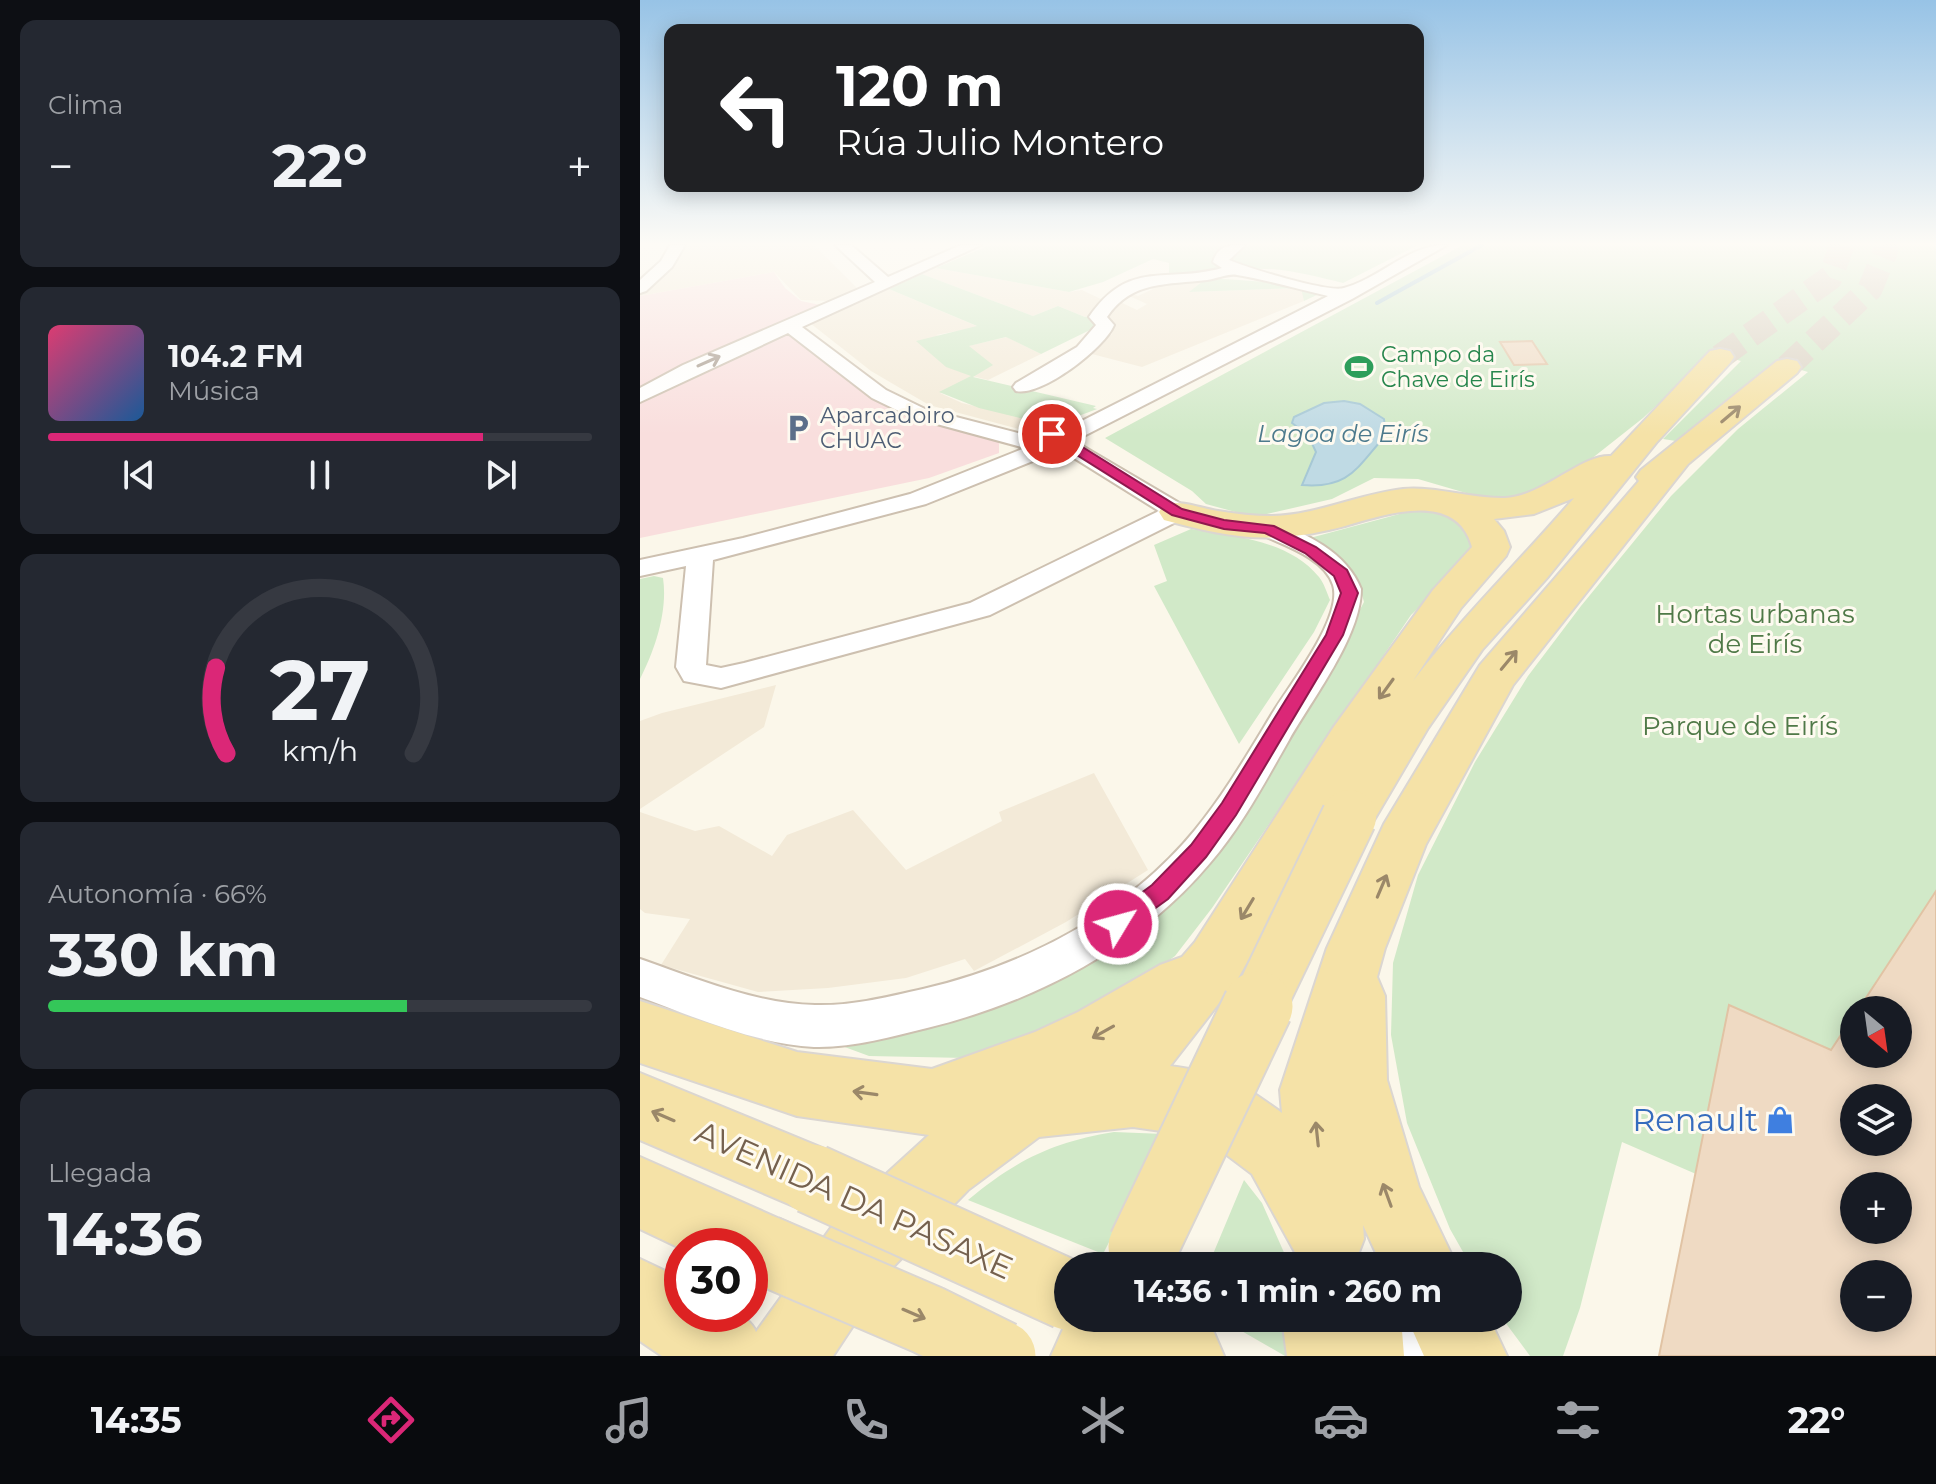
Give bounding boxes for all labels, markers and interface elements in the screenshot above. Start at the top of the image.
text: 120 m [836,52,1004,120]
icon: left [704,56,808,160]
text: Clima [48,89,123,121]
text: Rúa Julio Montero [836,120,1164,164]
text: 22° [272,129,368,202]
text: − [48,139,73,193]
text: + [567,139,592,193]
text: 104.2 FM [168,338,304,375]
place label: Campo da Chave de Eirís [1381,341,1535,393]
one-way arrow [697,352,721,367]
sports icon: Campo da Chave de Eirís [1344,352,1374,382]
text: Música [168,375,260,407]
pin [1018,400,1086,468]
place label: Aparcadoiro CHUAC [820,402,954,454]
one-way arrow [1721,405,1741,423]
icon: arrive [1030,412,1074,456]
parking icon: Aparcadoiro CHUAC [783,413,813,443]
water label: Lagoa de Eirís [1257,419,1429,448]
icon: previous [117,453,161,497]
icon: pause [298,453,342,497]
icon: next [479,453,523,497]
park label: Hortas urbanas de Eirís [1655,598,1855,660]
text: 27 [270,639,370,741]
one-way arrow [1500,650,1518,671]
one-way arrow [1378,678,1395,699]
park label: Parque de Eirís [1642,710,1838,742]
text: km/h [282,733,358,768]
one-way arrow [1375,874,1390,899]
text: Autonomía · 66% [48,878,267,910]
position arrow [1076,882,1160,966]
one-way arrow [1239,897,1255,920]
text: 330 km [48,918,278,991]
north arrow [1840,996,1912,1068]
map controls [1840,996,1912,1332]
one-way arrow [1091,1025,1115,1040]
button: layers [1840,1084,1912,1156]
one-way arrow [852,1086,879,1101]
place label: Renault [1632,1100,1758,1139]
shop icon: Renault [1765,1105,1795,1135]
one-way arrow [651,1108,676,1122]
street label: AVENIDA DA PASAXE [689,1112,1019,1287]
one-way arrow [1310,1121,1325,1148]
text: Llegada [48,1157,152,1189]
button: + [1840,1172,1912,1244]
one-way arrow [1379,1183,1394,1208]
text: 14:36 [48,1197,203,1270]
speed limit sign: 30 [664,1228,768,1332]
button: − [1840,1260,1912,1332]
text: 14:36 · 1 min · 260 m [1134,1273,1442,1310]
one-way arrow [901,1307,926,1322]
icon: directions [363,1392,419,1448]
icon: music [601,1392,657,1448]
icon: phone [838,1392,894,1448]
icon: climate [1075,1392,1131,1448]
icon: car [1313,1392,1369,1448]
icon: filters [1550,1392,1606,1448]
text: 14:35 [91,1398,182,1442]
text: 22° [1788,1398,1845,1442]

